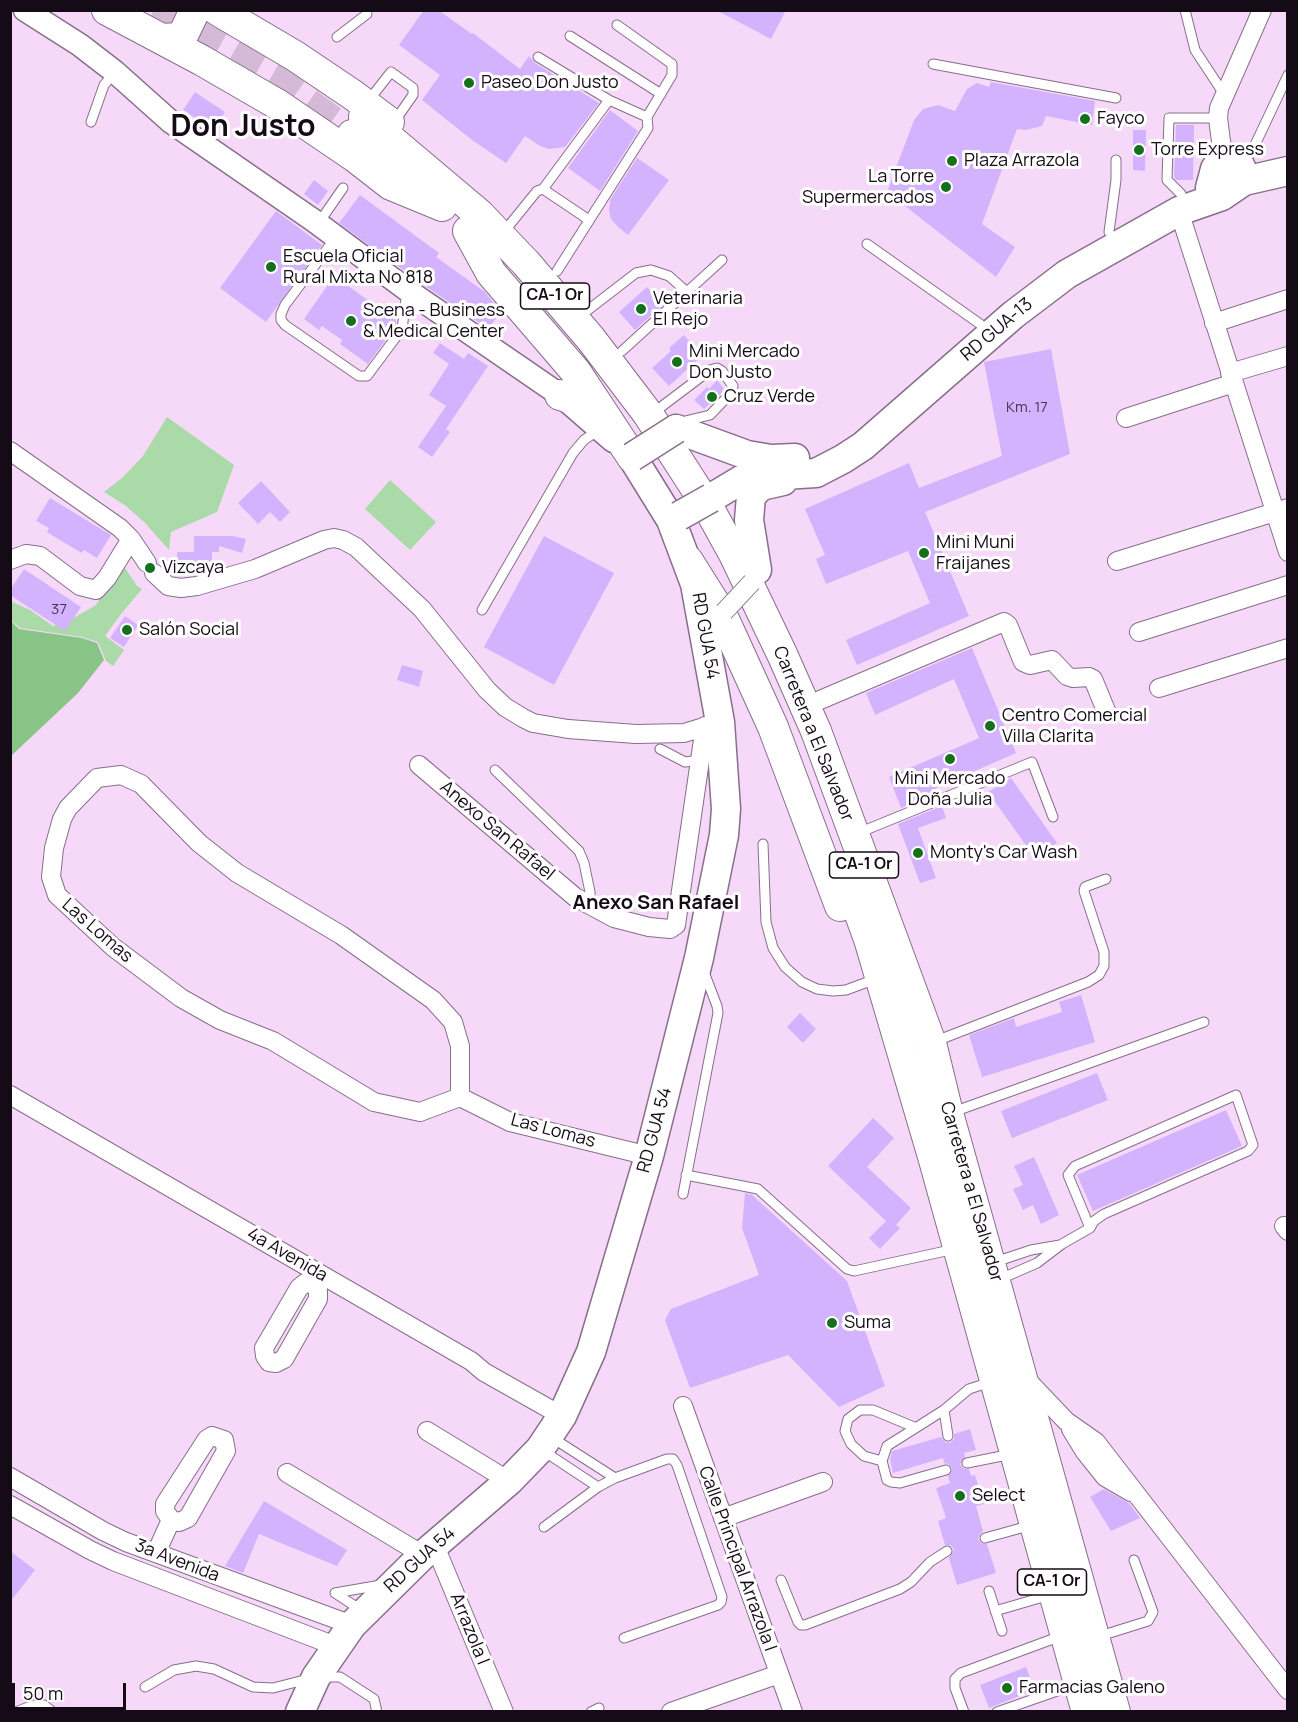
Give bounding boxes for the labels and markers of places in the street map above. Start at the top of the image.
place label: Paseo Don Justo [481,72,619,94]
marker: Paseo Don Justo [462,76,476,90]
place label: Fayco [1097,108,1145,130]
marker: Fayco [1078,112,1092,126]
place label: Torre Express [1151,139,1264,161]
marker: Torre Express [1132,143,1146,157]
place label: Plaza Arrazola [964,150,1079,172]
marker: Plaza Arrazola [945,154,959,168]
place label: La Torre Supermercados [802,166,934,208]
marker: La Torre Supermercados [939,180,953,194]
place label: Escuela Oficial Rural Mixta No 818 [283,246,433,288]
marker: Escuela Oficial Rural Mixta No 818 [264,260,278,274]
place label: Veterinaria El Rejo [653,288,743,330]
place label: Scena - Business & Medical Center [363,300,505,342]
marker: Veterinaria El Rejo [634,302,648,316]
marker: Scena - Business & Medical Center [344,314,358,328]
place label: Mini Mercado Don Justo [689,341,800,384]
marker: Mini Mercado Don Justo [670,355,684,369]
place label: Cruz Verde [724,386,815,408]
marker: Cruz Verde [705,390,719,404]
place label: Mini Muni Fraijanes [936,532,1015,574]
marker: Mini Muni Fraijanes [917,546,931,560]
place label: Vizcaya [162,557,224,579]
marker: Vizcaya [143,561,157,575]
place label: Salón Social [139,619,239,641]
marker: Salón Social [120,623,134,637]
place label: Centro Comercial Villa Clarita [1002,705,1147,748]
marker: Centro Comercial Villa Clarita [983,719,997,733]
marker: Mini Mercado Doña Julia [943,752,957,766]
place label: Mini Mercado Doña Julia [895,768,1005,810]
place label: Monty's Car Wash [930,842,1077,864]
marker: Monty's Car Wash [911,846,925,860]
place label: Suma [844,1312,891,1334]
marker: Suma [825,1316,839,1330]
place label: Select [972,1485,1026,1507]
marker: Select [953,1489,967,1503]
place label: Farmacias Galeno [1019,1677,1165,1699]
marker: Farmacias Galeno [1000,1681,1014,1695]

